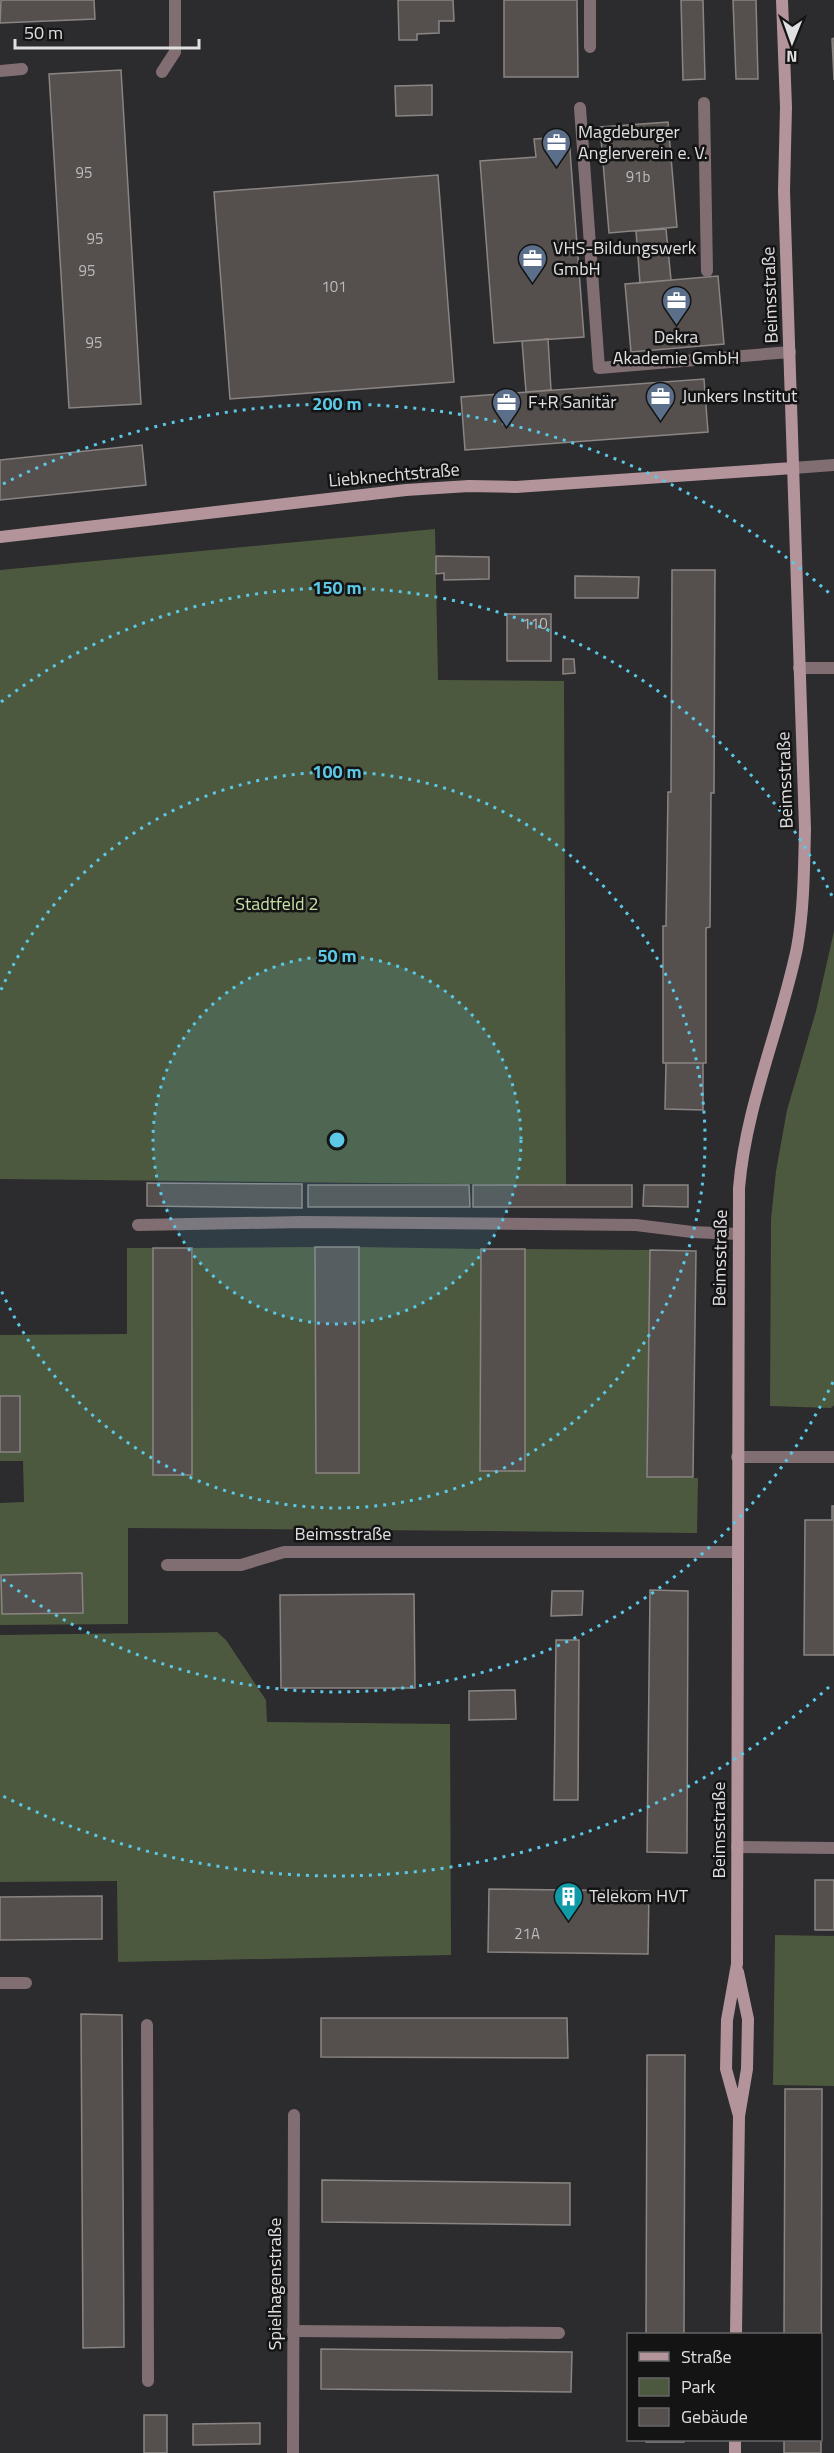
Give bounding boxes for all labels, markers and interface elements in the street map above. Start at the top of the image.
scale bar [15,12,200,50]
north arrow [762,12,822,72]
text: 50 m [24,19,63,46]
text: N [786,45,797,69]
place label: Magdeburger Anglerverein e. V. [578,118,708,166]
office icon: Magdeburger Anglerverein e. V. [541,126,573,168]
house number: 95 [76,161,92,184]
house number: 91b [626,165,650,188]
house number: 95 [87,227,103,250]
place label: VHS-Bildungswerk GmbH [553,234,697,282]
office icon: VHS-Bildungswerk GmbH [516,242,548,284]
street label: Beimsstraße [754,246,785,344]
house number: 95 [79,259,95,282]
house number: 101 [321,275,347,298]
office icon: Dekra Akademie GmbH [660,284,692,326]
place label: Dekra Akademie GmbH [613,323,739,371]
house number: 95 [86,331,102,354]
office icon: Junkers Institut [645,380,677,422]
place label: Junkers Institut [682,382,798,409]
office icon: F+R Sanitär [491,386,523,428]
place label: F+R Sanitär [528,388,617,415]
text: 200 m [312,390,362,417]
street label: Liebknechtstraße [327,455,461,494]
text: 150 m [312,574,362,601]
house number: 110 [522,612,548,635]
street label: Beimsstraße [769,731,800,829]
text: 100 m [312,758,362,785]
park label: Stadtfeld 2 [235,890,319,917]
text: 50 m [317,942,357,969]
centre of rings [327,1130,347,1150]
street label: Beimsstraße [705,1209,734,1307]
street label: Beimsstraße [295,1520,391,1547]
street label: Beimsstraße [705,1782,732,1878]
building icon: Telekom HVT [552,1880,584,1922]
place label: Telekom HVT [589,1882,689,1909]
house number: 21A [514,1922,540,1945]
street label: Spielhagenstraße [261,2218,288,2350]
legend [627,2333,822,2441]
text: Straße [681,2343,732,2370]
text: Park [681,2373,716,2400]
text: Gebäude [681,2403,748,2430]

